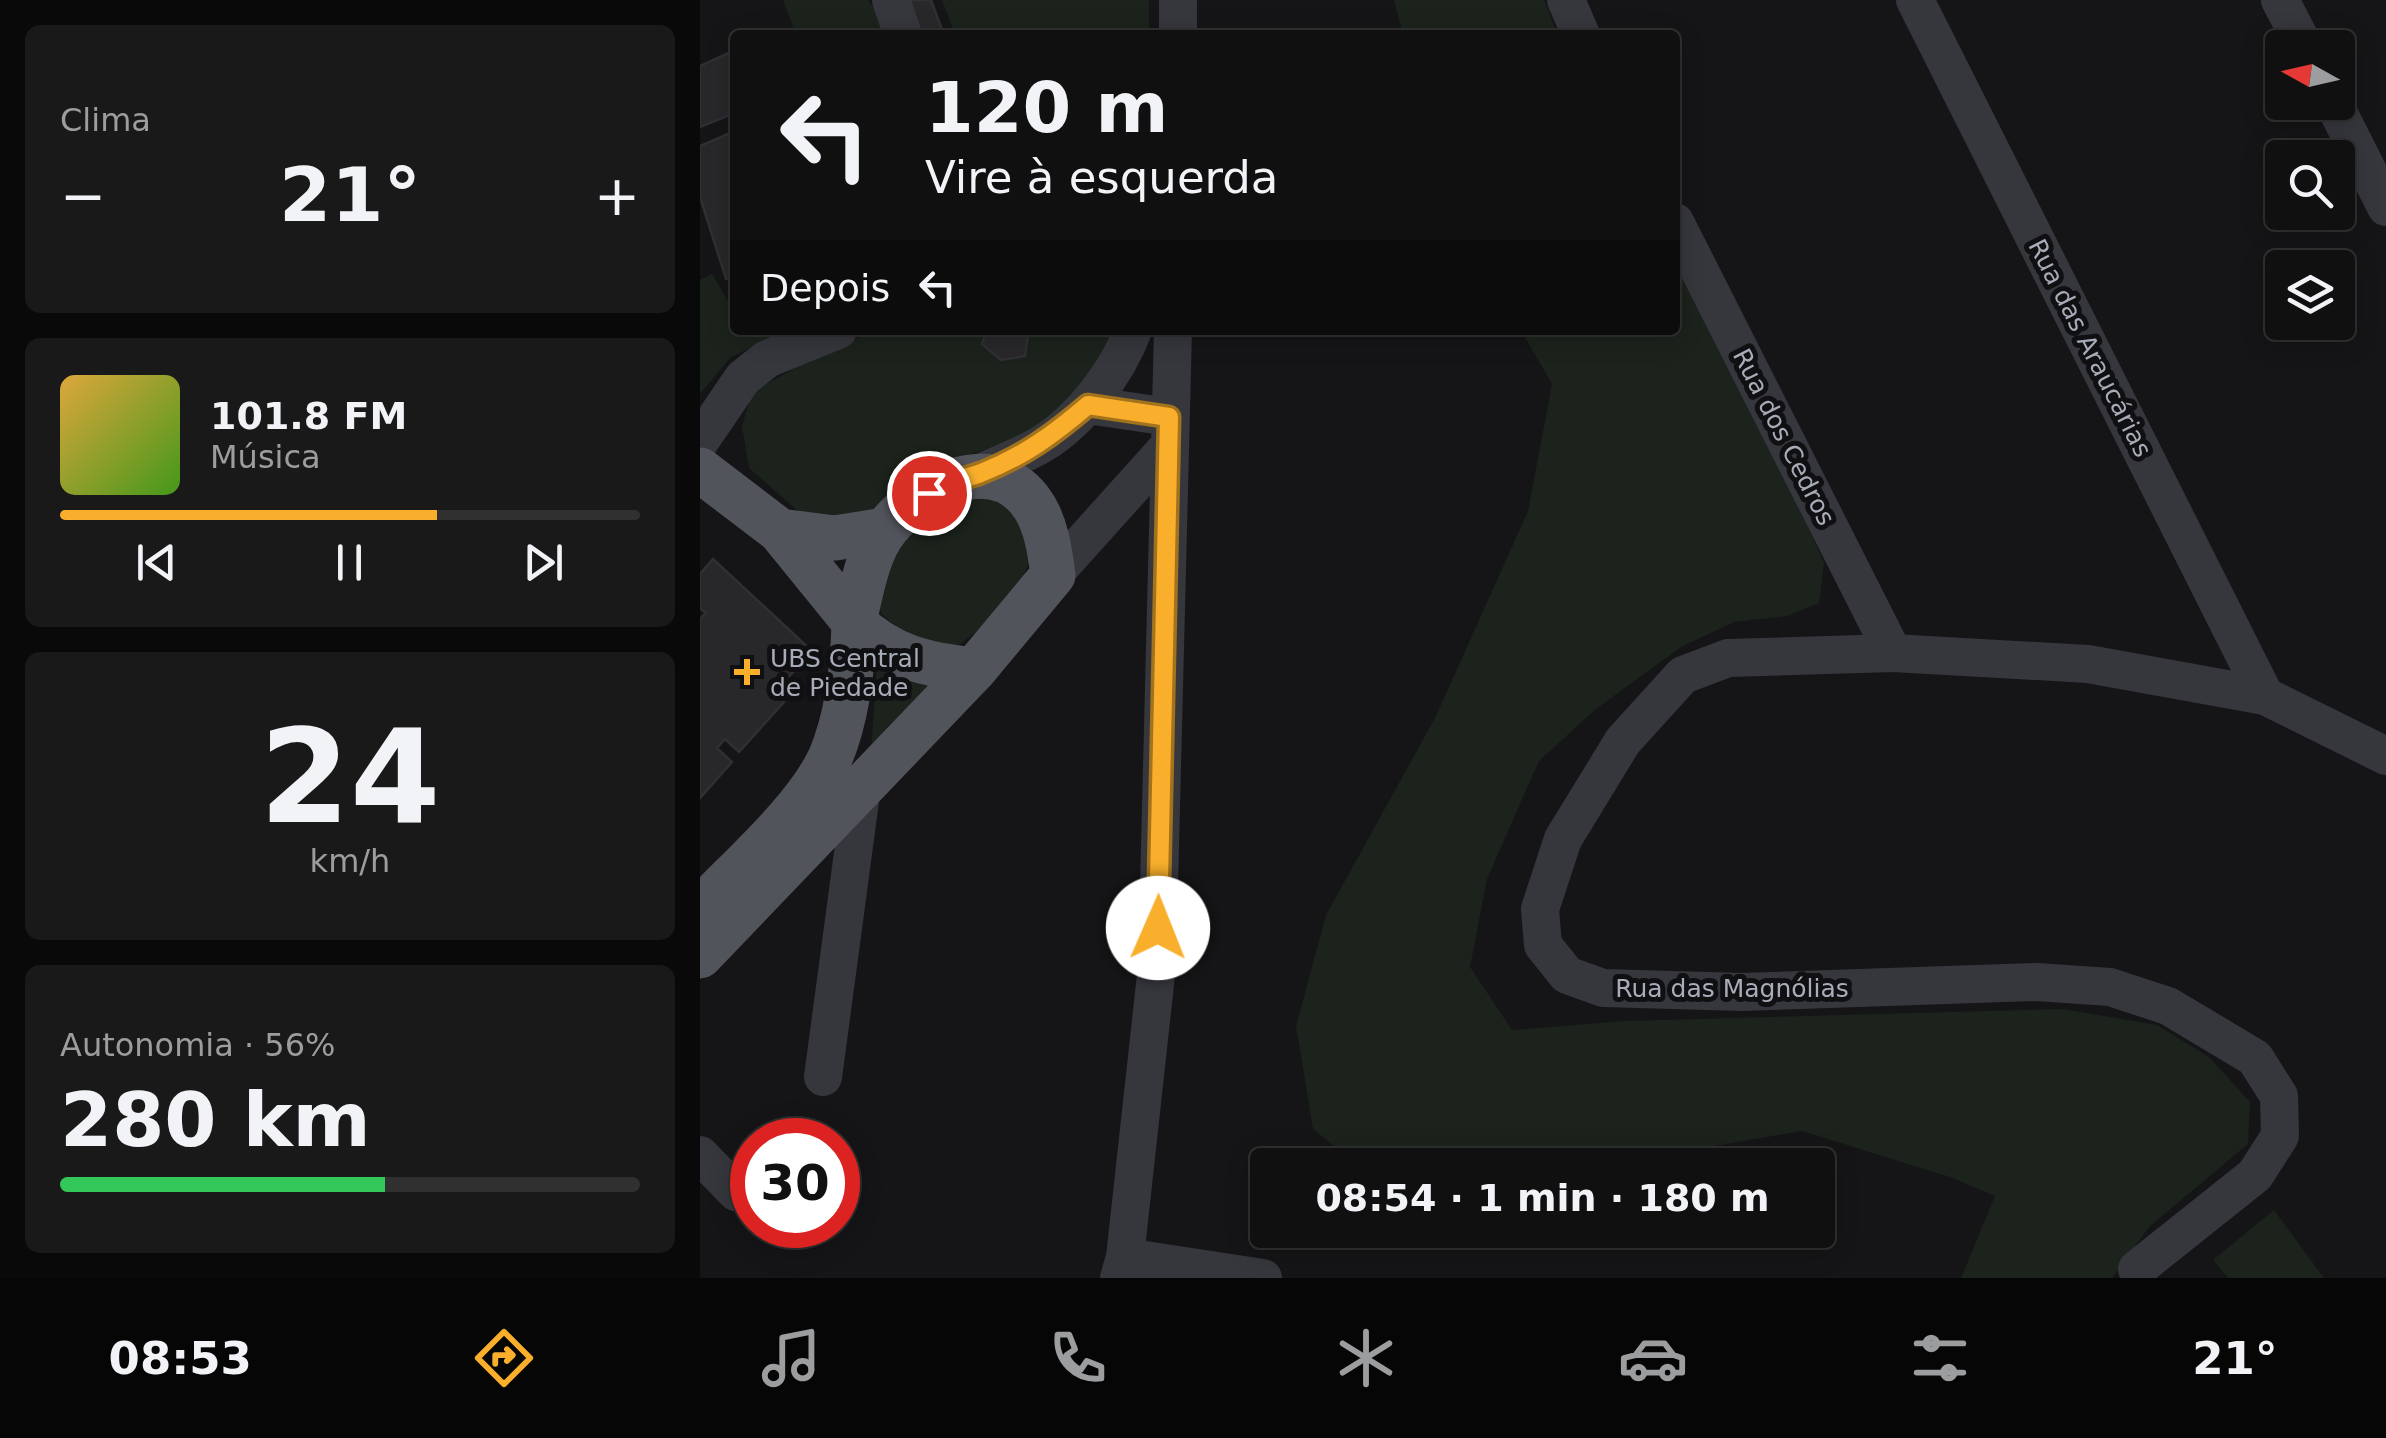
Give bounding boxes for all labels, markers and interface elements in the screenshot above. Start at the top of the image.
north arrow [2265,30,2355,120]
map controls [2265,30,2355,340]
text: 120 m [925,67,1168,149]
icon: left [760,70,890,200]
text: Clima [60,101,151,139]
button: search [2265,140,2355,230]
text: 21° [279,151,421,239]
text: Vire à esquerda [925,151,1278,204]
text: − [60,164,106,228]
text: + [594,164,640,228]
street label: Rua das Araucárias [2022,234,2158,462]
button: layers [2265,250,2355,340]
icon: left [910,260,965,315]
text: Depois [760,266,890,310]
street label: Rua dos Cedros [1727,344,1841,530]
text: 101.8 FM [210,394,407,438]
text: Música [210,438,321,476]
pin [887,451,972,536]
icon: arrive [902,466,957,521]
icon: previous [129,535,184,590]
icon: pause [322,535,377,590]
icon: next [516,535,571,590]
place label: UBS Central de Piedade [770,644,920,702]
marker: UBS Central de Piedade [734,659,760,685]
text: 24 [260,701,440,853]
text: km/h [310,842,390,880]
position arrow [1106,876,1210,980]
street label: Rua das Magnólias [1615,974,1849,1003]
text: Autonomia · 56% [60,1026,335,1064]
text: 280 km [60,1076,371,1164]
speed limit sign: 30 [730,1118,860,1248]
text: 08:54 · 1 min · 180 m [1315,1176,1770,1220]
icon: directions [469,1323,539,1393]
icon: music [756,1323,826,1393]
icon: phone [1043,1323,1113,1393]
icon: climate [1331,1323,1401,1393]
icon: car [1618,1323,1688,1393]
icon: filters [1905,1323,1975,1393]
text: 08:53 [109,1332,252,1385]
text: 21° [2192,1332,2277,1385]

